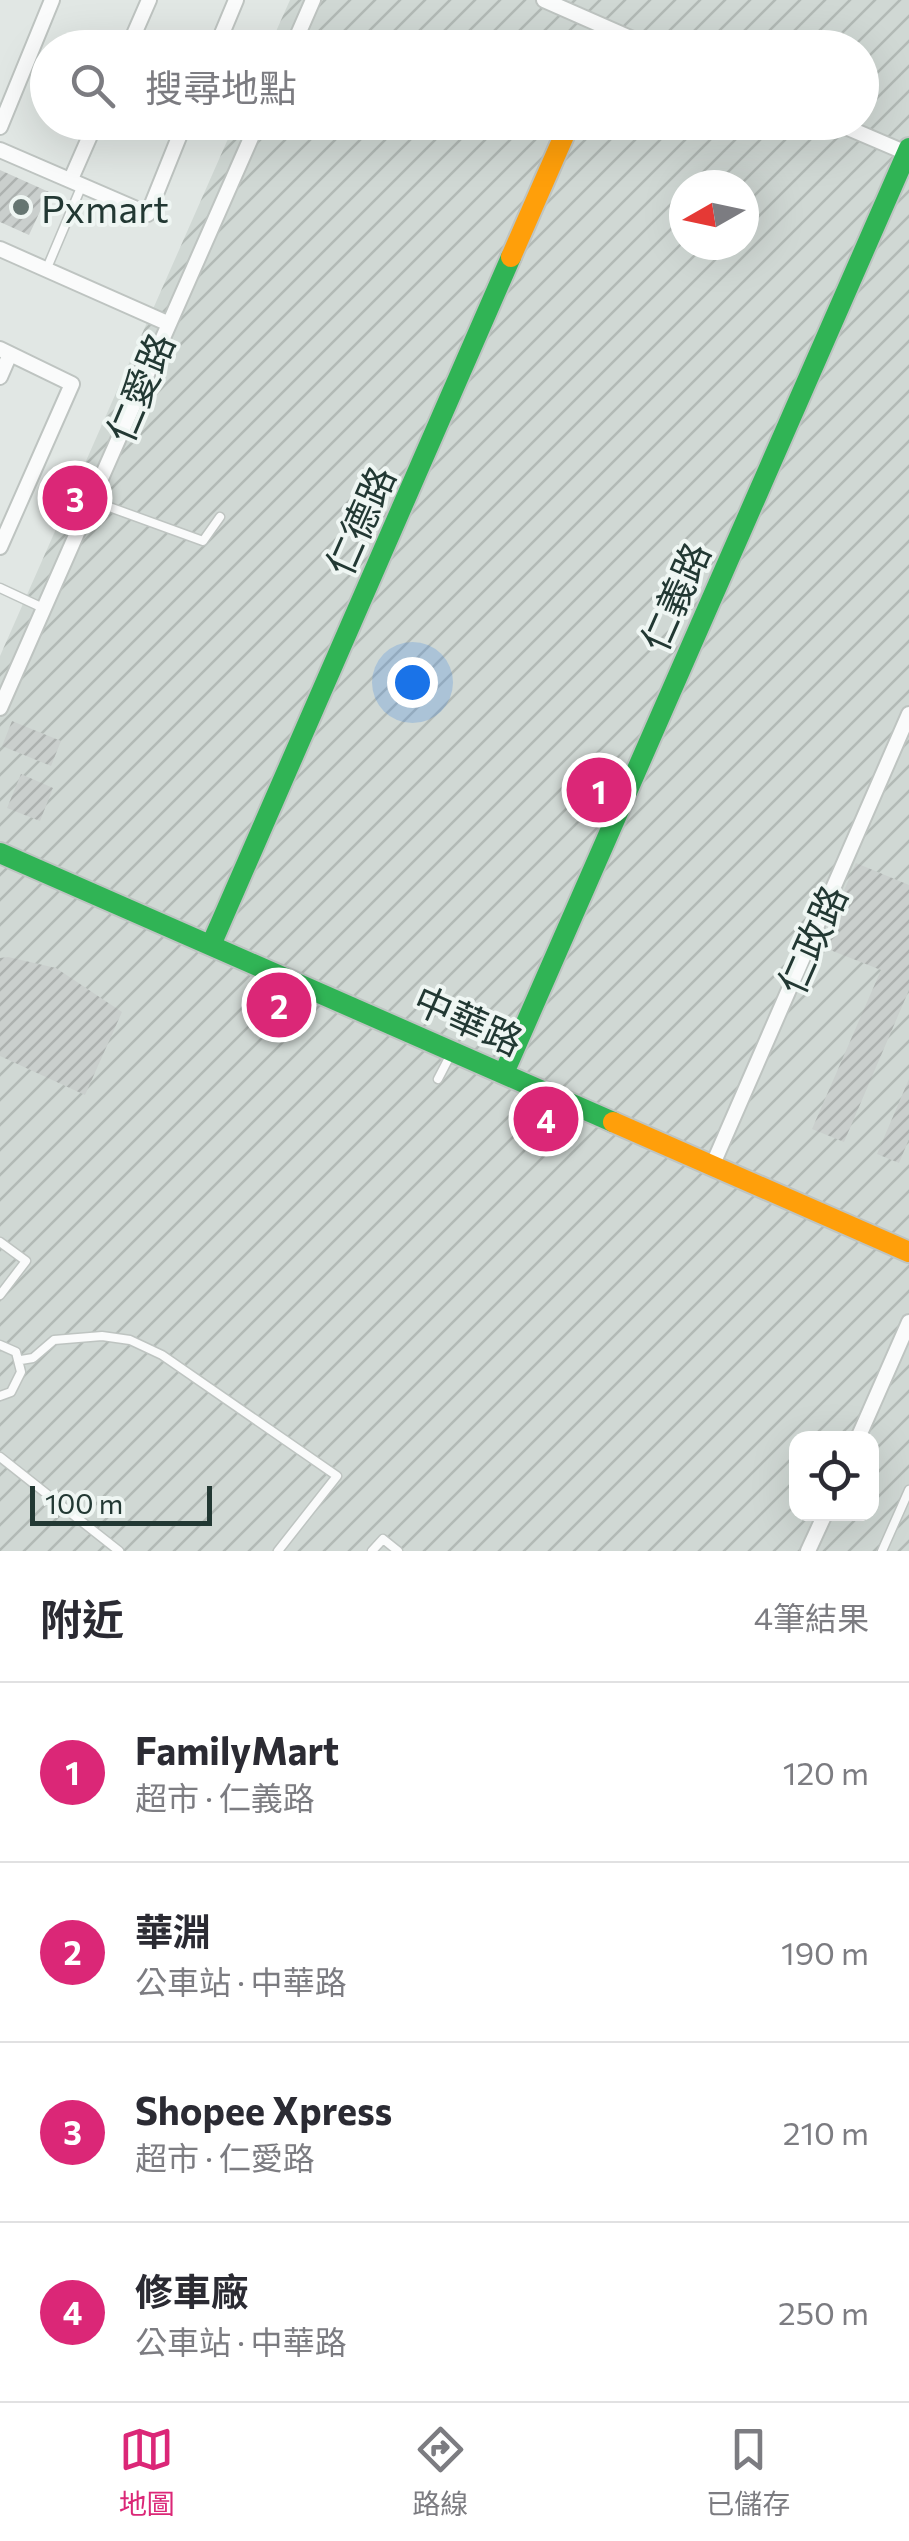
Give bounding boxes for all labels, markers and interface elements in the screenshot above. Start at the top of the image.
search box [30,30,879,140]
icon: search [65,58,120,113]
text: 搜尋地點 [145,63,297,110]
north arrow [669,170,759,260]
place label: Pxmart [41,184,169,231]
marker: Pxmart [10,196,32,218]
street label: 仁愛路 [95,325,183,449]
street label: 仁德路 [314,458,404,582]
pin: 3 [42,460,108,536]
street label: 仁義路 [629,534,719,658]
your location [387,657,438,708]
pin: 1 [566,752,632,828]
street label: 仁政路 [766,877,856,1001]
pin: 2 [246,968,312,1042]
street label: 中華路 [407,974,531,1064]
pin: 4 [514,1082,578,1156]
map controls [789,1431,879,1521]
button: locate [789,1431,879,1521]
scale bar [30,1481,212,1526]
text: 100 m [45,1486,123,1520]
text: 附近 [40,1592,124,1644]
text: 4筆結果 [754,1597,869,1637]
text: FamilyMart [135,1726,339,1773]
text: 1 [65,1752,80,1792]
text: 120 m [783,1752,869,1792]
text: 超市 · 仁義路 [135,1777,315,1817]
text: 華淵 [135,1907,211,1954]
text: 2 [63,1932,82,1972]
text: 190 m [781,1932,869,1972]
text: 公車站 · 中華路 [135,1961,347,2001]
text: Shopee Xpress [135,2086,392,2133]
text: 3 [63,2112,82,2152]
text: 210 m [783,2112,869,2152]
text: 超市 · 仁愛路 [135,2137,315,2177]
text: 修車廠 [135,2267,249,2314]
text: 4 [63,2292,82,2332]
text: 250 m [778,2292,869,2332]
text: 公車站 · 中華路 [135,2321,347,2361]
tab: 地圖 [119,2422,175,2522]
tab: 路線 [412,2422,468,2522]
tab: 已儲存 [706,2422,790,2522]

